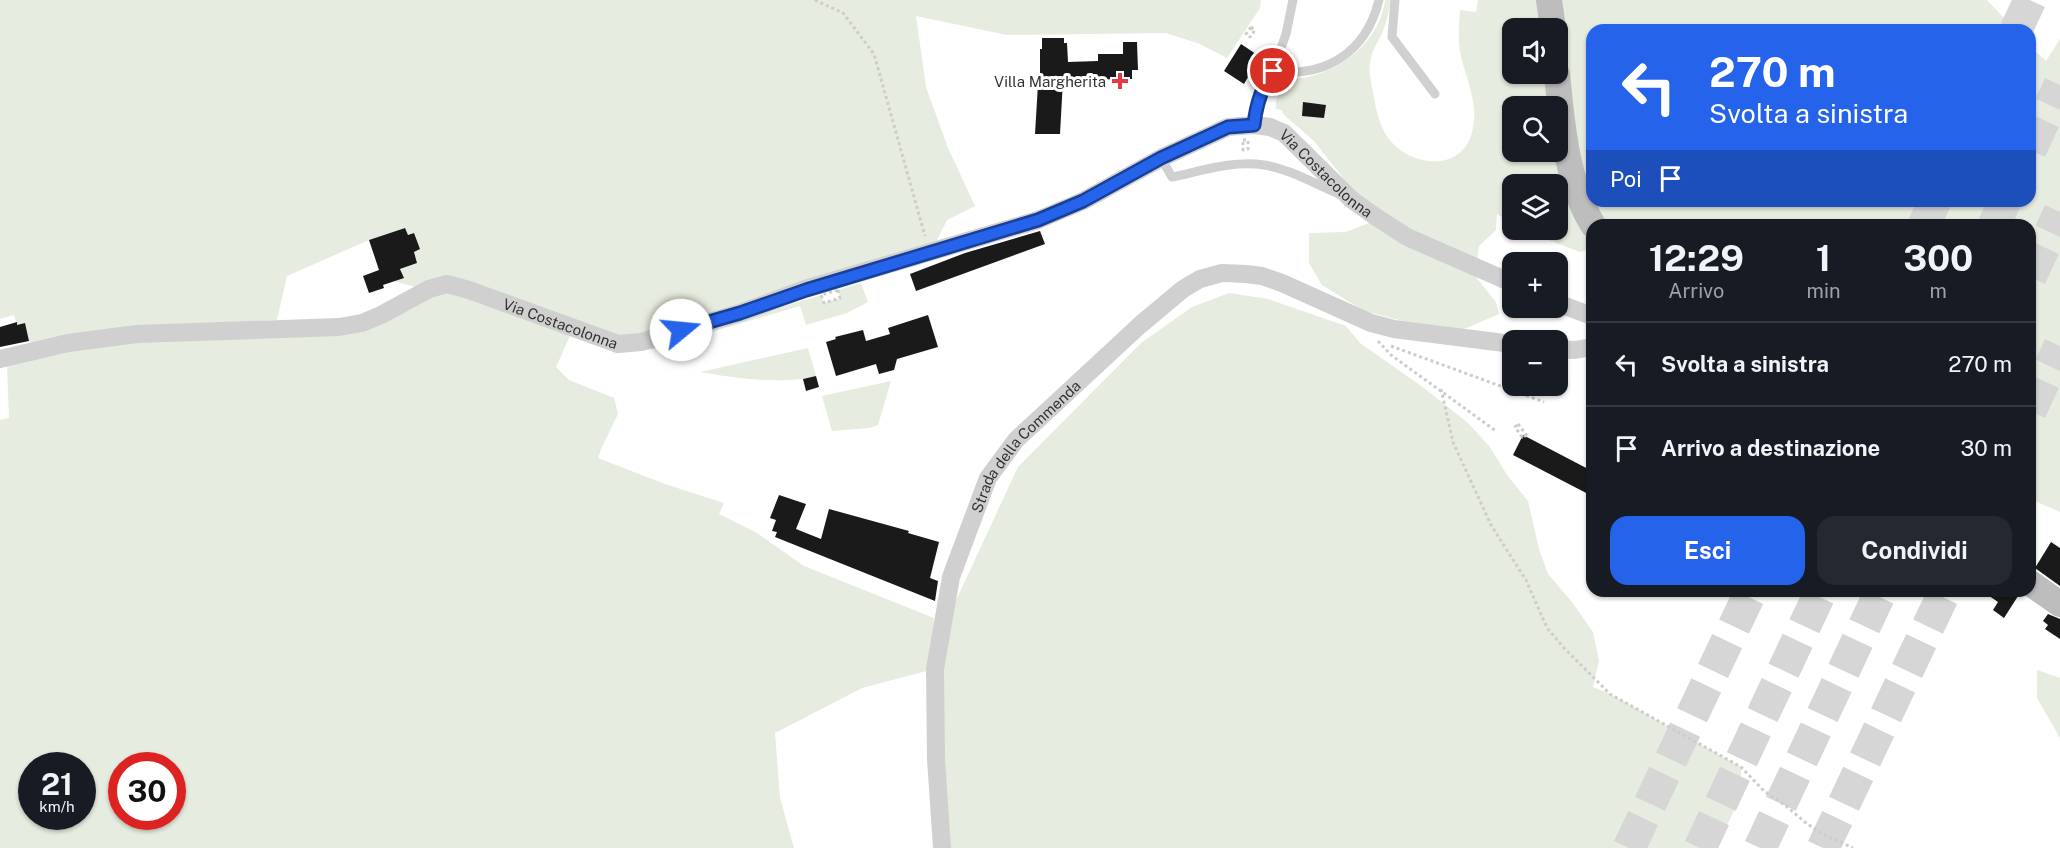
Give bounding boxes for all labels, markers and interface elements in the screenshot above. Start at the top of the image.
map controls [1502,18,1568,396]
button: sound [1502,18,1568,84]
pin [1247,45,1298,96]
text: 270 m [1709,47,1836,96]
icon: left [1610,48,1688,126]
icon: arrive [1256,54,1289,87]
marker: Villa Margherita [1111,72,1129,90]
place label: Villa Margherita [994,73,1106,90]
button: search [1502,96,1568,162]
text: Svolta a sinistra [1709,97,1908,129]
street label: Via Costacolonna [1276,125,1376,220]
icon: arrive [1654,162,1687,195]
text: Poi [1610,166,1642,192]
button: layers [1502,174,1568,240]
text: 12:29 [1649,237,1744,279]
text: 1 [1816,237,1831,279]
text: 300 [1903,237,1973,279]
button: + [1502,252,1568,318]
text: Arrivo [1668,279,1724,303]
text: min [1807,279,1841,303]
text: m [1930,279,1947,303]
street label: Via Costacolonna [501,295,620,352]
position arrow [649,298,713,362]
button: − [1502,330,1568,396]
icon: left [1610,348,1643,381]
text: Svolta a sinistra [1661,351,1829,377]
text: 270 m [1948,351,2012,377]
street label: Strada della Commenda [967,376,1084,515]
icon: arrive [1610,432,1643,465]
text: Arrivo a destinazione [1661,435,1880,461]
text: 30 m [1960,435,2012,461]
button: Esci [1610,516,1805,585]
button: Condividi [1817,516,2012,585]
speed limit sign: 30 [108,752,186,830]
text: 21 [41,766,73,802]
text: km/h [39,798,75,815]

